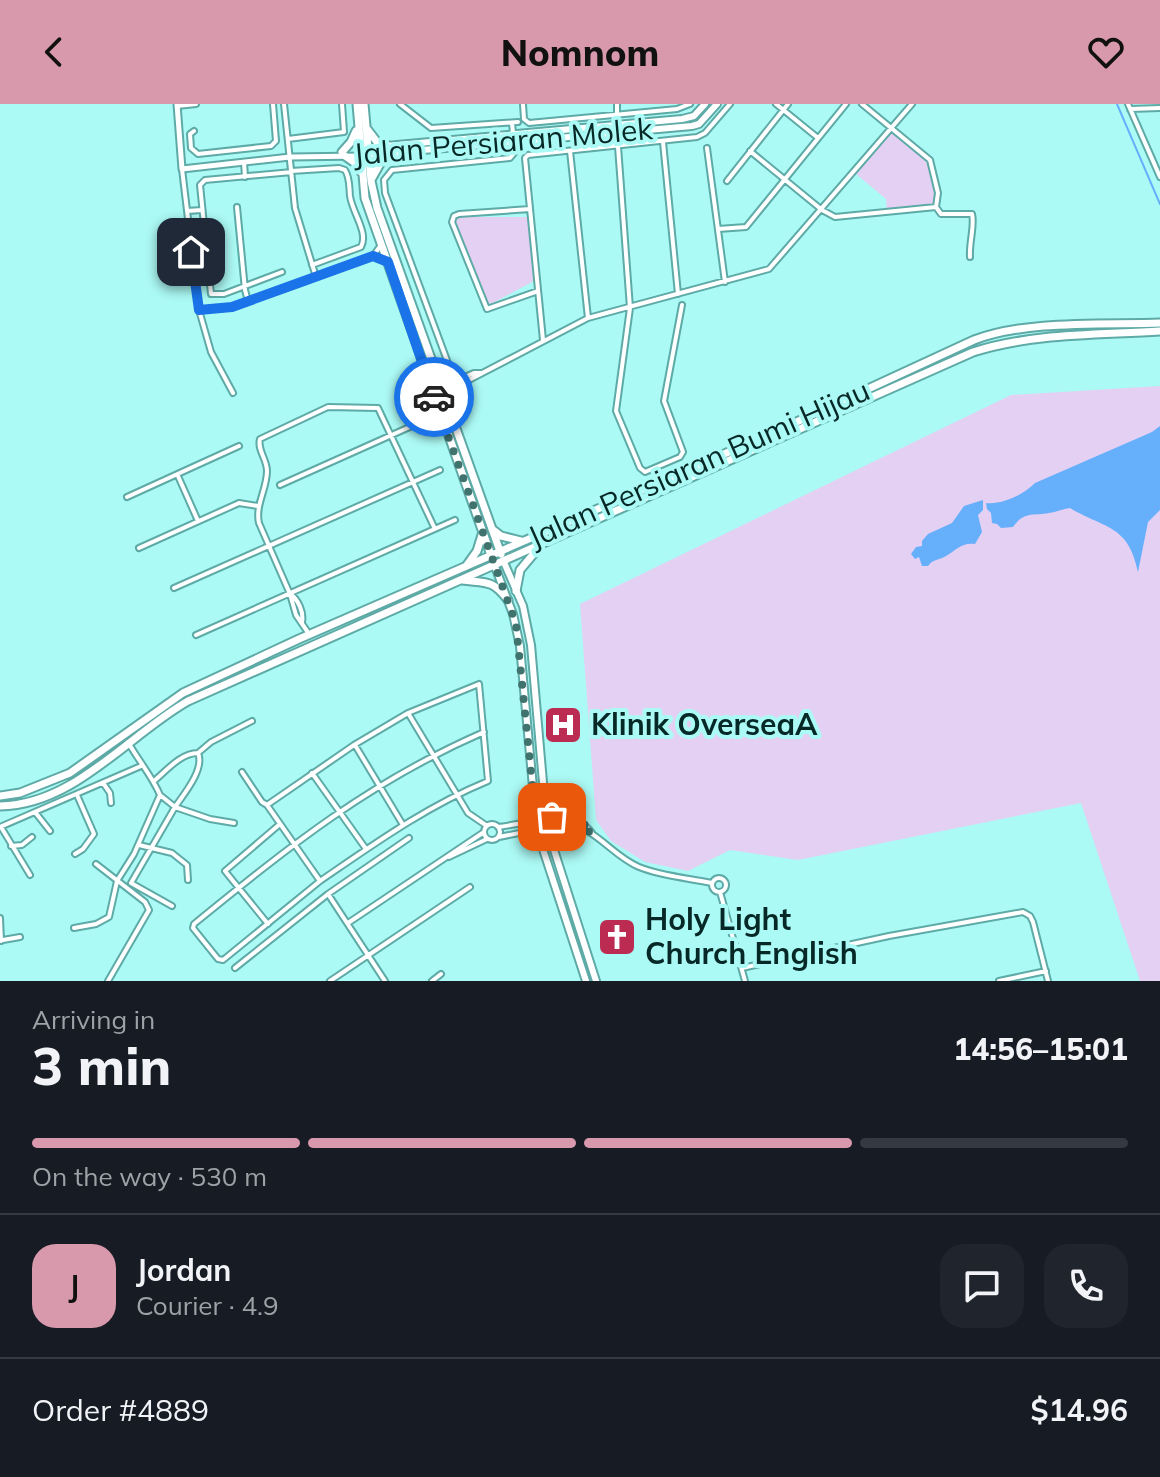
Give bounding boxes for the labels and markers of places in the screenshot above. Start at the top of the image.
pin [157,218,225,286]
hospital icon: Klinik OverseaA [542,704,584,746]
place label: Klinik OverseaA [591,705,818,743]
pin [518,783,586,851]
place label: Holy Light Church English [645,900,858,972]
church icon: Holy Light Church English [596,916,638,958]

